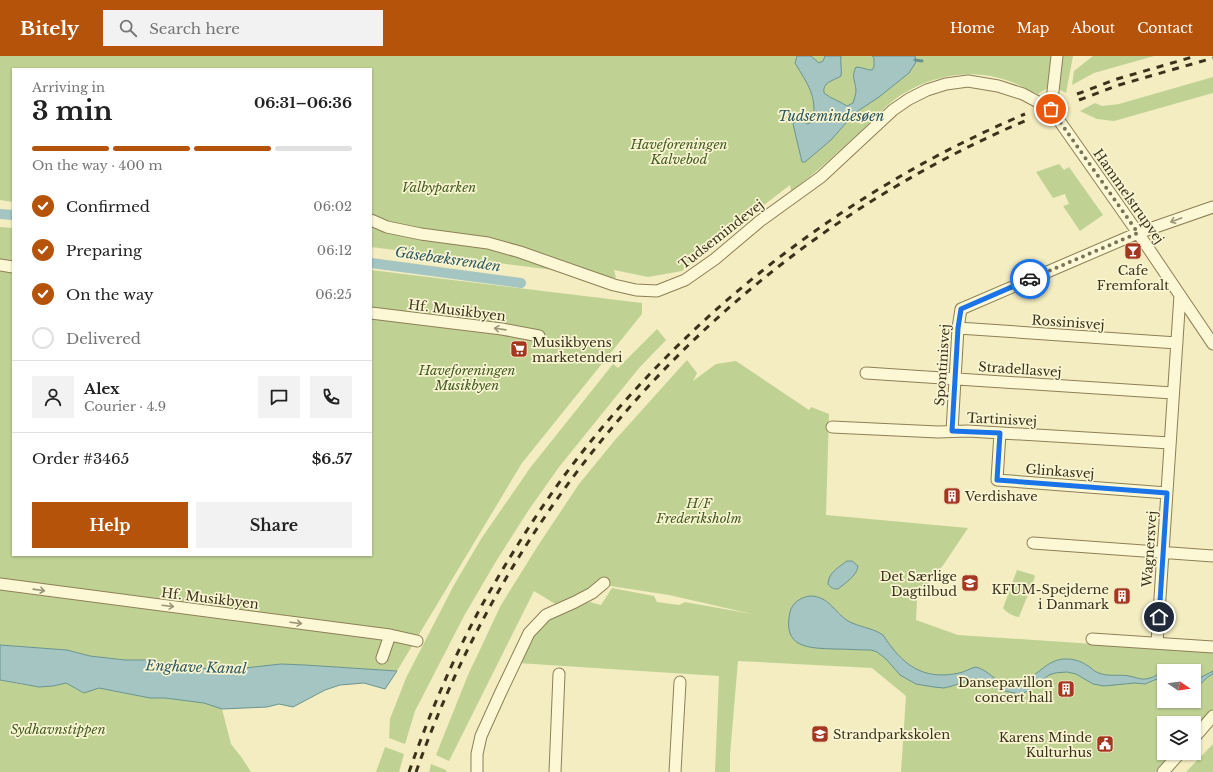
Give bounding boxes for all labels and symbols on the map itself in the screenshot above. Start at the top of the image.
pin [1034,92,1068,126]
water label: Tudsemindesøen [778,107,885,125]
park label: Haveforeningen Kalvebod [630,136,727,168]
street label: Hammelstrupvej [1089,145,1168,247]
park label: Valbyparken [402,179,476,196]
street label: Tudsemindevej [676,196,767,273]
one-way arrow [1171,216,1183,224]
bar icon: Cafe Fremforalt [1123,241,1143,261]
water label: Gåsebæksrenden [394,243,502,275]
courier [1010,259,1050,299]
place label: Cafe Fremforalt [1097,262,1169,294]
street label: Hf. Musikbyen [407,296,507,325]
street label: Rossinisvej [1031,311,1105,334]
street label: Spontinisvej [931,323,954,407]
one-way arrow [494,325,507,333]
place label: Musikbyens marketenderi [532,334,623,366]
supermarket icon: Musikbyens marketenderi [509,339,529,359]
street label: Stradellasvej [978,358,1062,381]
park label: Haveforeningen Musikbyen [418,362,515,394]
street label: Tartinisvej [967,409,1037,430]
street label: Glinkasvej [1025,461,1095,482]
building icon: Verdishave [942,486,962,506]
place label: Verdishave [964,488,1038,505]
park label: H/F Frederiksholm [655,495,742,527]
street label: Wagnersvej [1138,510,1161,589]
place label: Det Særlige Dagtilbud [880,568,957,600]
school or university icon: Det Særlige Dagtilbud [960,573,980,593]
place label: KFUM-Spejderne i Danmark [992,581,1109,613]
street label: Hf. Musikbyen [160,584,260,613]
one-way arrow [32,586,45,593]
building icon: KFUM-Spejderne i Danmark [1112,586,1132,606]
pin [1142,600,1176,634]
one-way arrow [161,602,174,610]
one-way arrow [290,619,303,627]
water label: Enghave Kanal [144,656,248,678]
north arrow [1157,664,1201,708]
place label: Dansepavillon concert hall [958,674,1053,706]
building icon: Dansepavillon concert hall [1056,679,1076,699]
park label: Sydhavnstippen [10,721,106,738]
school or university icon: Strandparkskolen [810,724,830,744]
place label: Strandparkskolen [833,726,950,743]
place label: Karens Minde Kulturhus [999,729,1092,761]
public building icon: Karens Minde Kulturhus [1095,734,1115,754]

